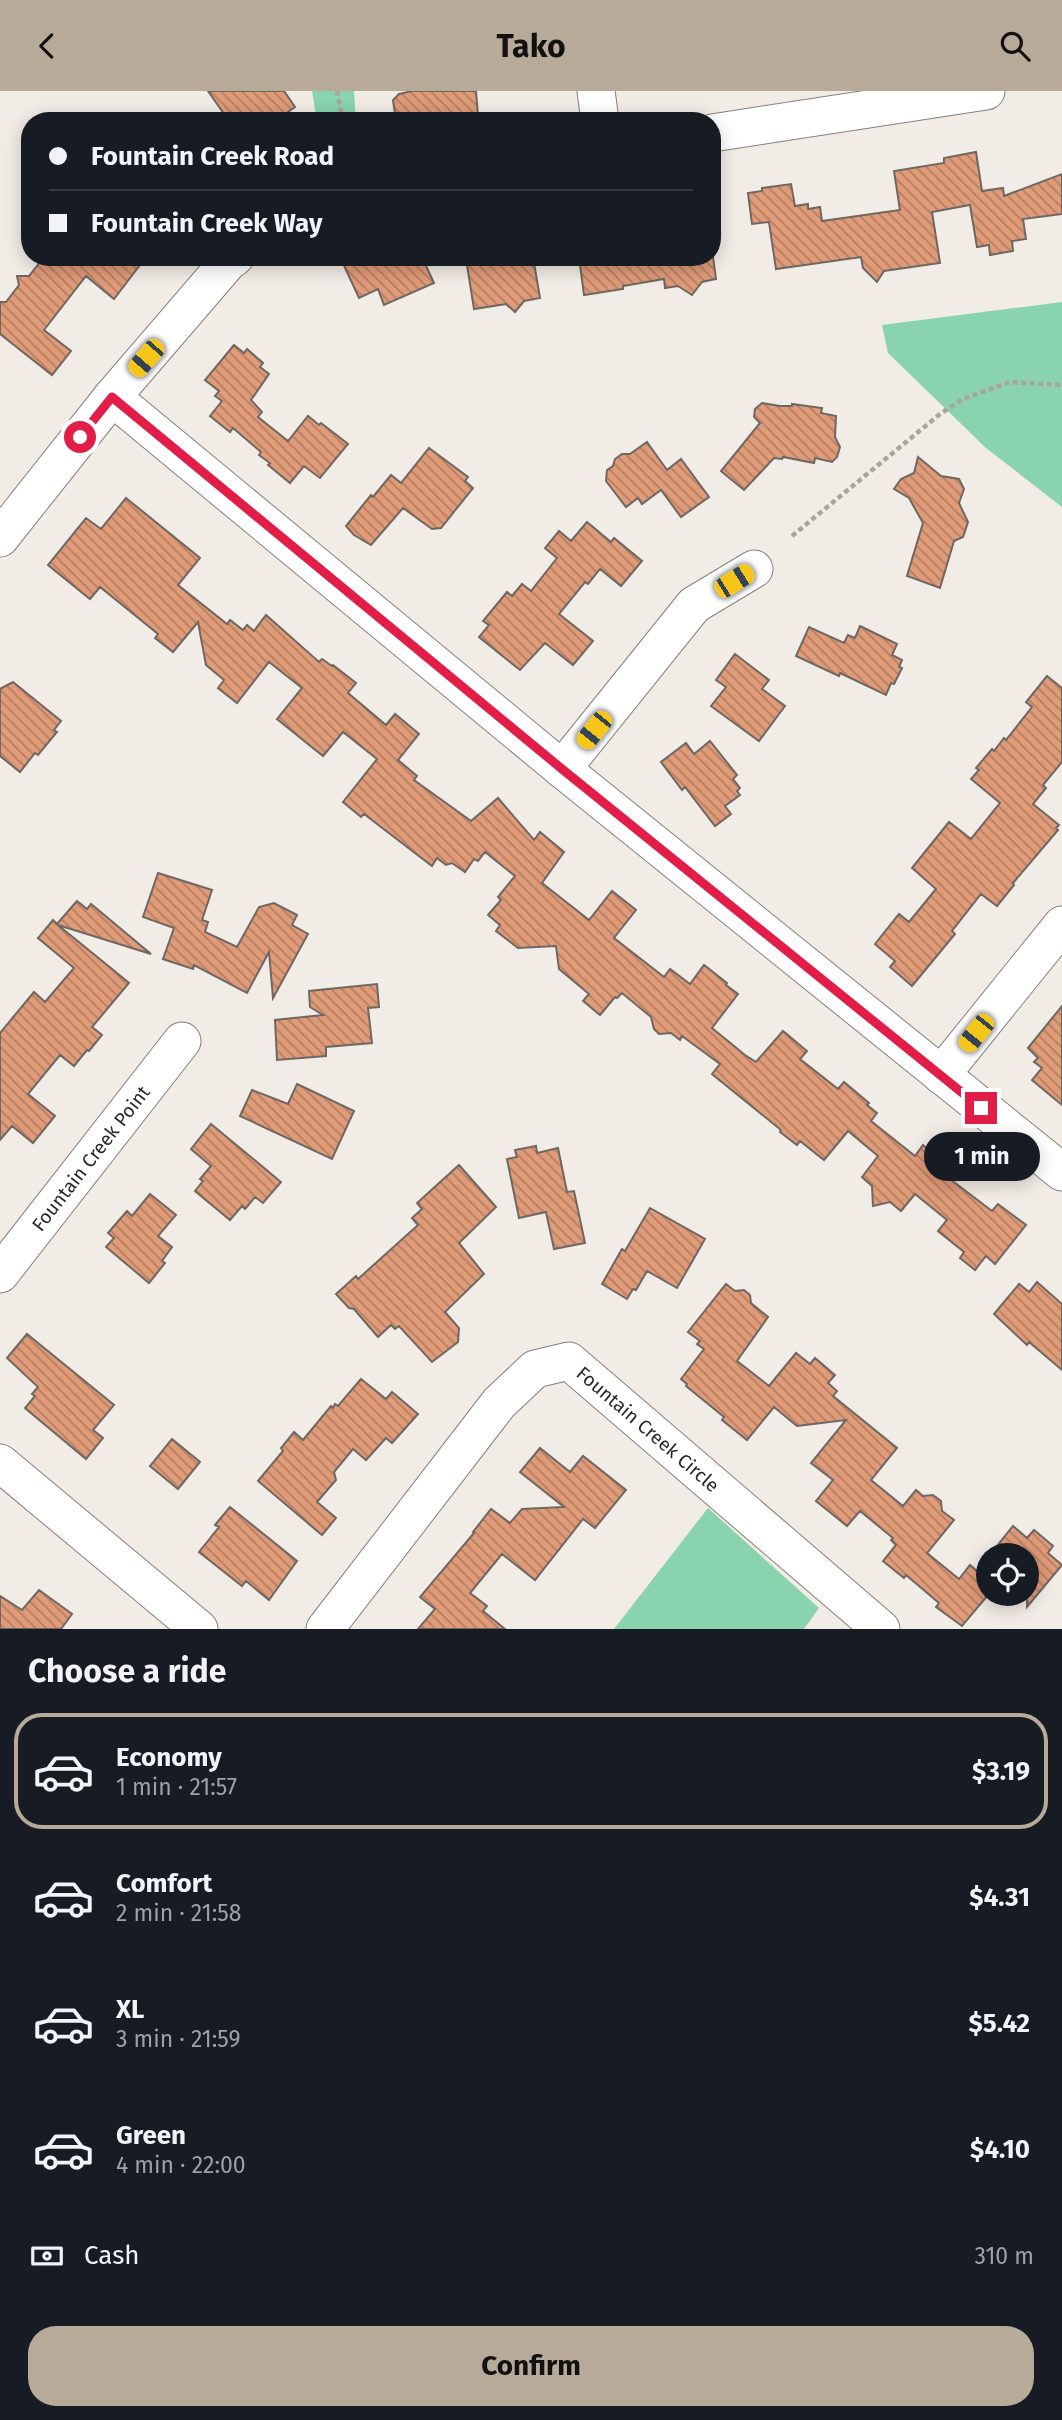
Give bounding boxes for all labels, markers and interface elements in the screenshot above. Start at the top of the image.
icon: back [28,27,66,65]
text: Tako [496,27,566,65]
icon: search [996,27,1034,65]
text: Fountain Creek Road [91,141,334,172]
text: Fountain Creek Way [91,208,322,239]
car [125,335,168,381]
route start [64,421,96,453]
car [711,561,758,601]
car [573,707,616,753]
car [955,1010,998,1056]
street label: Fountain Creek Point [27,1081,154,1235]
route end [965,1092,997,1124]
callout: 1 min [923,1133,1039,1181]
text: 1 min [954,1142,1010,1170]
street label: Fountain Creek Circle [572,1361,724,1497]
map controls [976,1543,1039,1606]
button: locate [976,1543,1039,1606]
text: Choose a ride [28,1652,226,1690]
icon: car [32,1740,95,1803]
text: Economy [116,1742,222,1773]
text: $3.19 [972,1756,1030,1787]
text: 1 min · 21:57 [116,1773,237,1801]
icon: car [32,1866,95,1929]
text: Comfort [116,1868,212,1899]
text: $4.31 [969,1882,1030,1913]
text: 2 min · 21:58 [116,1899,241,1927]
icon: car [32,1992,95,2055]
text: XL [116,1994,144,2025]
text: $5.42 [969,2008,1030,2039]
text: 3 min · 21:59 [116,2025,241,2053]
icon: car [32,2118,95,2181]
text: Green [116,2120,186,2151]
text: $4.10 [970,2134,1030,2165]
text: 4 min · 22:00 [116,2151,246,2179]
icon: cash [28,2237,66,2275]
text: Cash [84,2240,140,2271]
text: 310 m [974,2242,1034,2270]
button: Confirm [28,2326,1034,2406]

